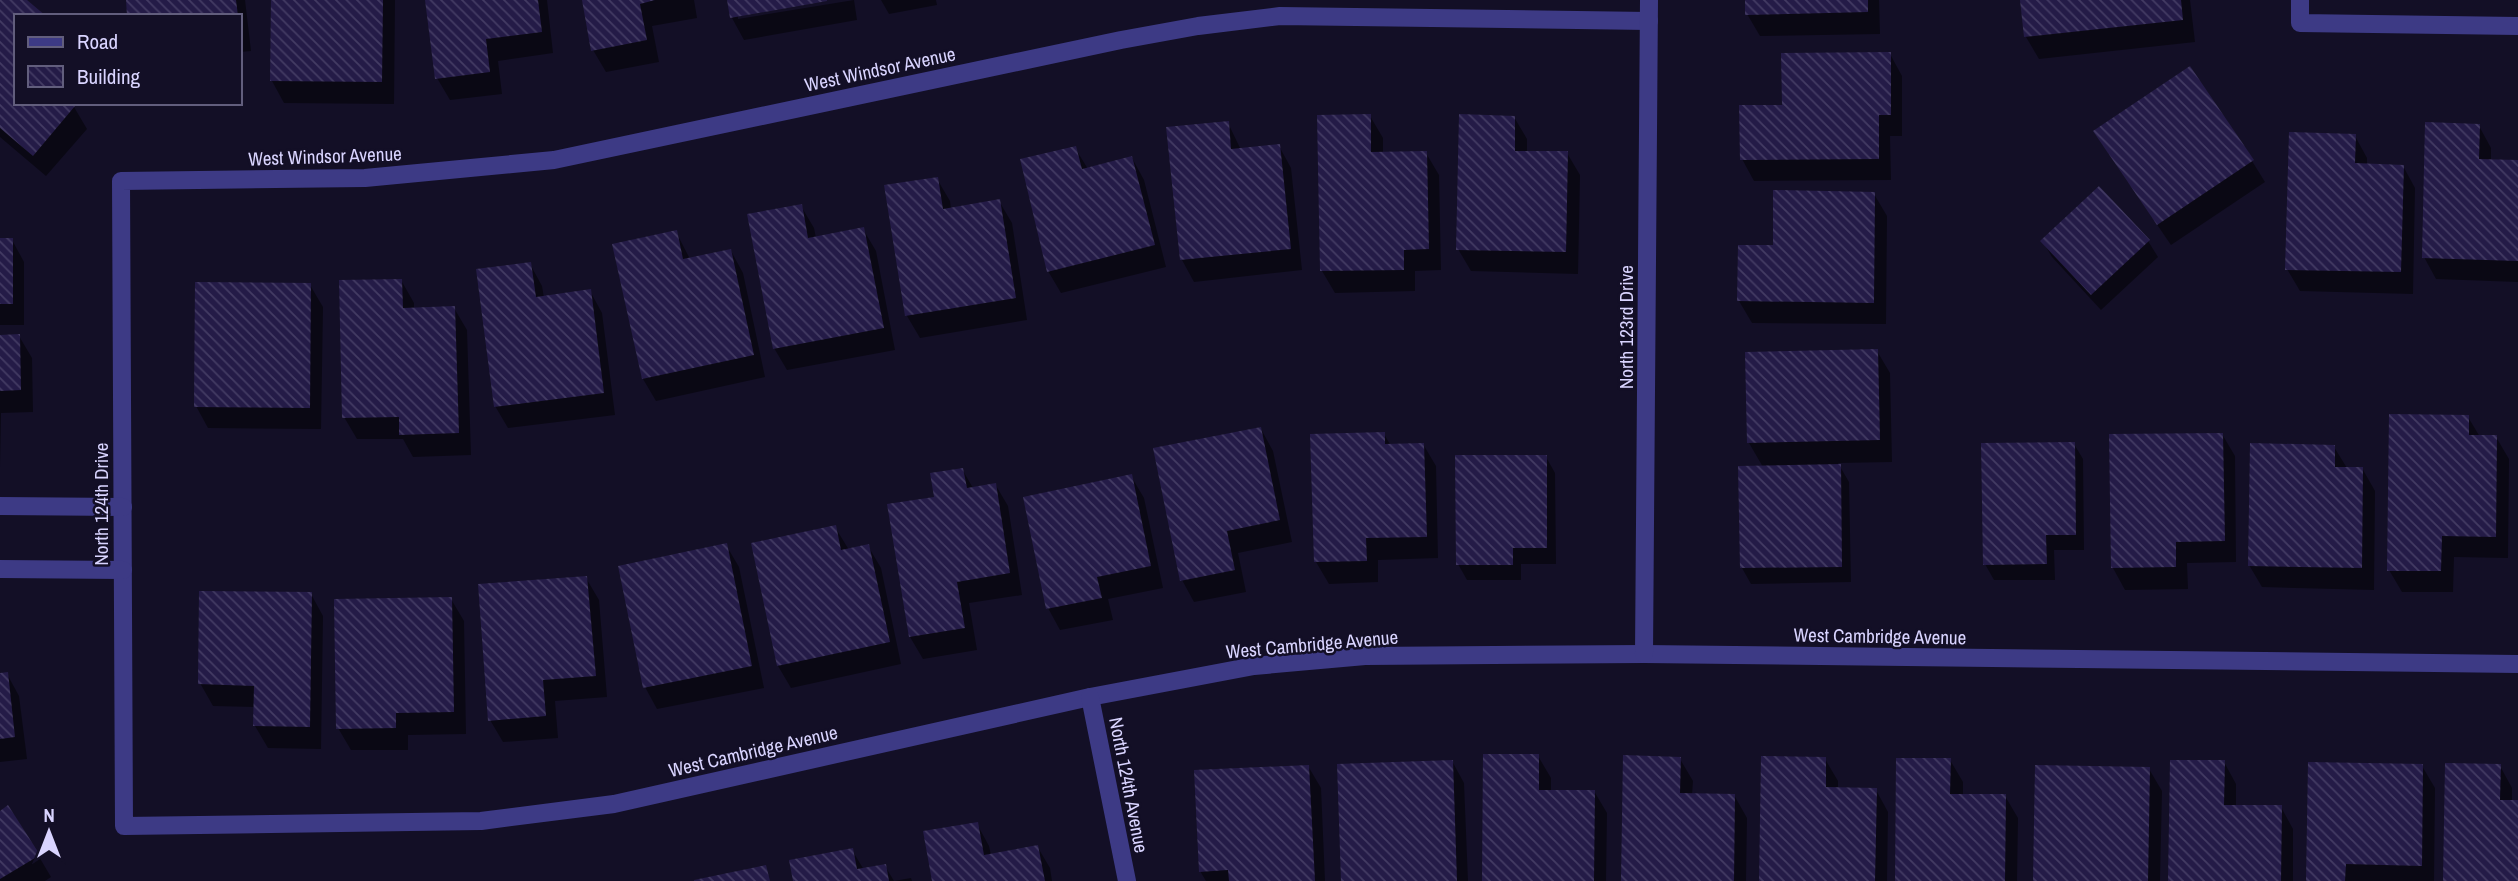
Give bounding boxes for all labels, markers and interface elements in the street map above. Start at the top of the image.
legend [14,14,242,105]
text: Road [77,27,118,56]
street label: West Windsor Avenue [802,40,958,98]
text: Building [77,62,141,91]
street label: West Windsor Avenue [248,140,402,172]
street label: North 123rd Drive [1613,265,1639,389]
street label: North 124th Drive [88,443,114,565]
street label: West Cambridge Avenue [1793,621,1967,651]
street label: West Cambridge Avenue [1225,624,1399,664]
street label: North 124th Avenue [1103,715,1155,855]
street label: West Cambridge Avenue [666,719,840,783]
north arrow [14,797,84,867]
text: N [43,802,55,828]

